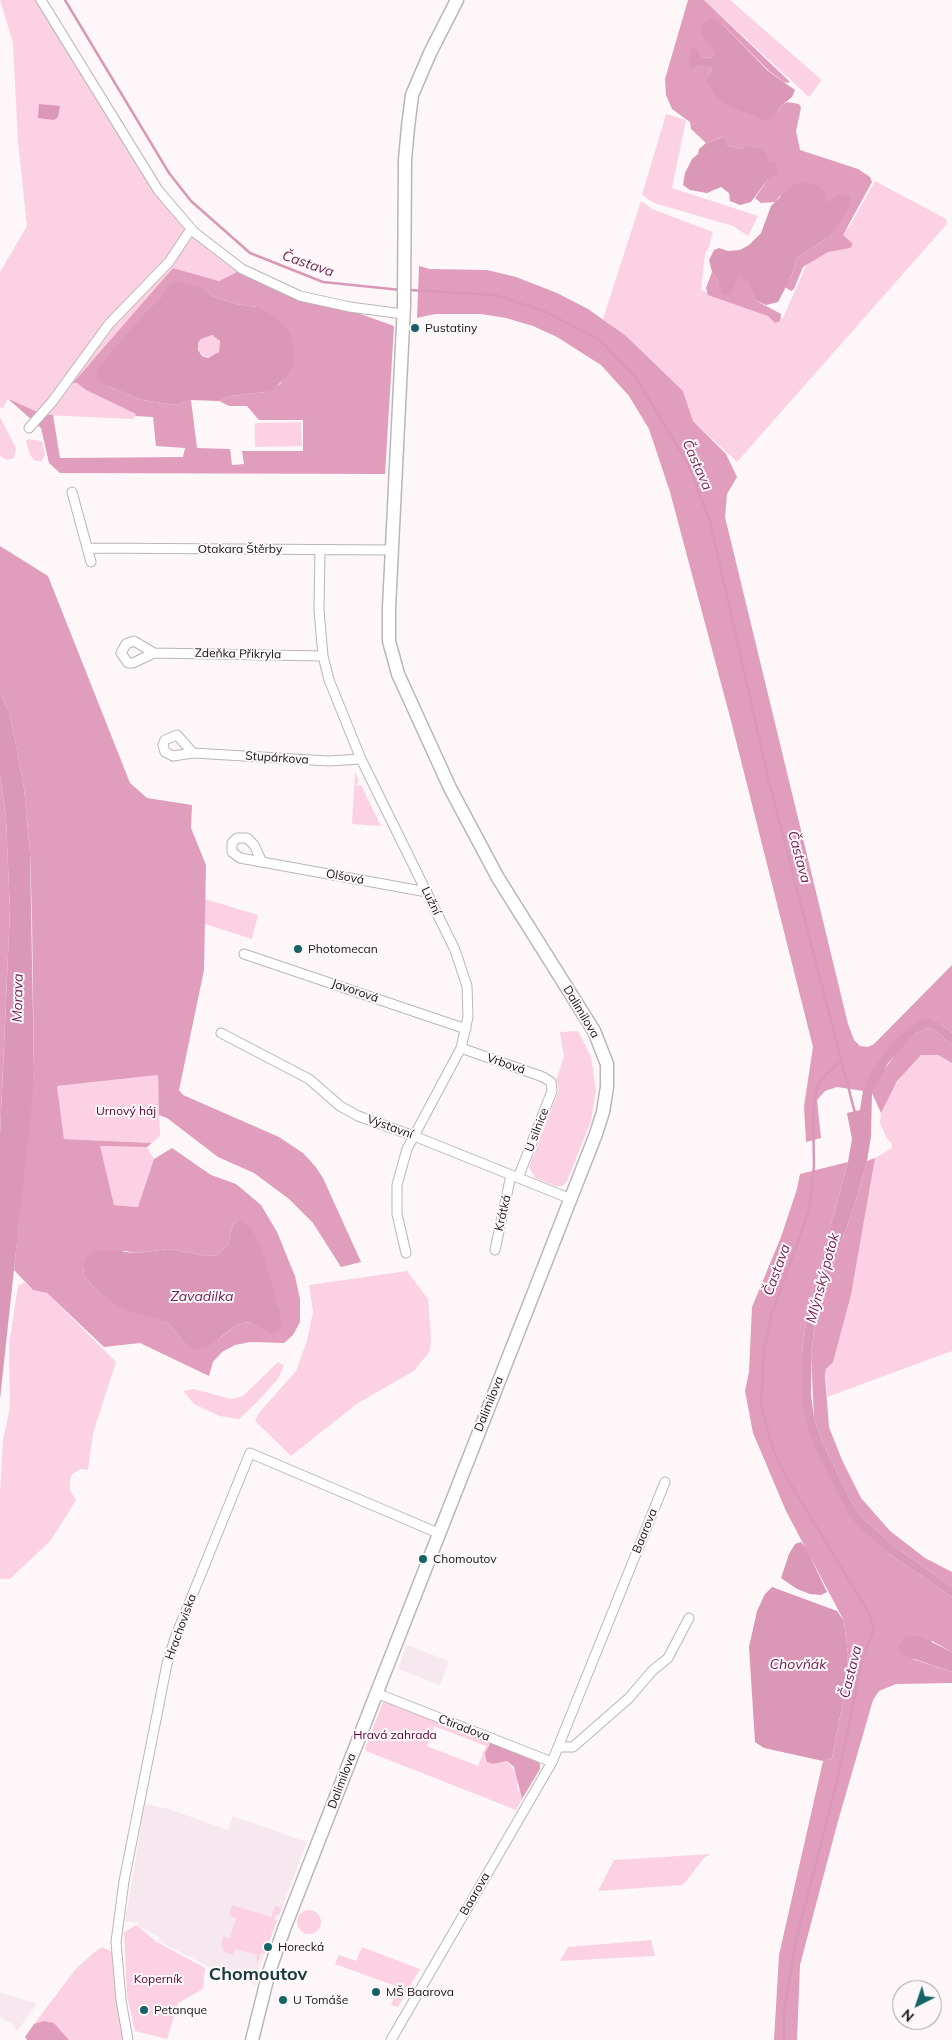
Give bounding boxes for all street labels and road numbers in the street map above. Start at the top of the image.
street label: Otakara Štěrby [198,542,282,556]
street label: Zdeňka Přikryla [195,646,281,662]
street label: Stupárkova [245,749,309,767]
street label: Olšová [325,867,365,887]
street label: Lužní [418,885,444,917]
street label: Javorová [330,976,380,1006]
street label: Dalimilova [560,983,602,1041]
street label: Vrbová [485,1051,527,1077]
street label: U silnice [522,1106,552,1154]
street label: Výstavní [365,1112,415,1142]
street label: Krátká [492,1193,514,1233]
street label: Dalimilova [471,1374,507,1434]
street label: Baarova [630,1506,660,1556]
street label: Hrachoviska [162,1592,200,1662]
street label: Ctiradova [436,1712,492,1744]
street label: Dalimilova [325,1751,359,1811]
street label: Baarova [457,1870,493,1918]

